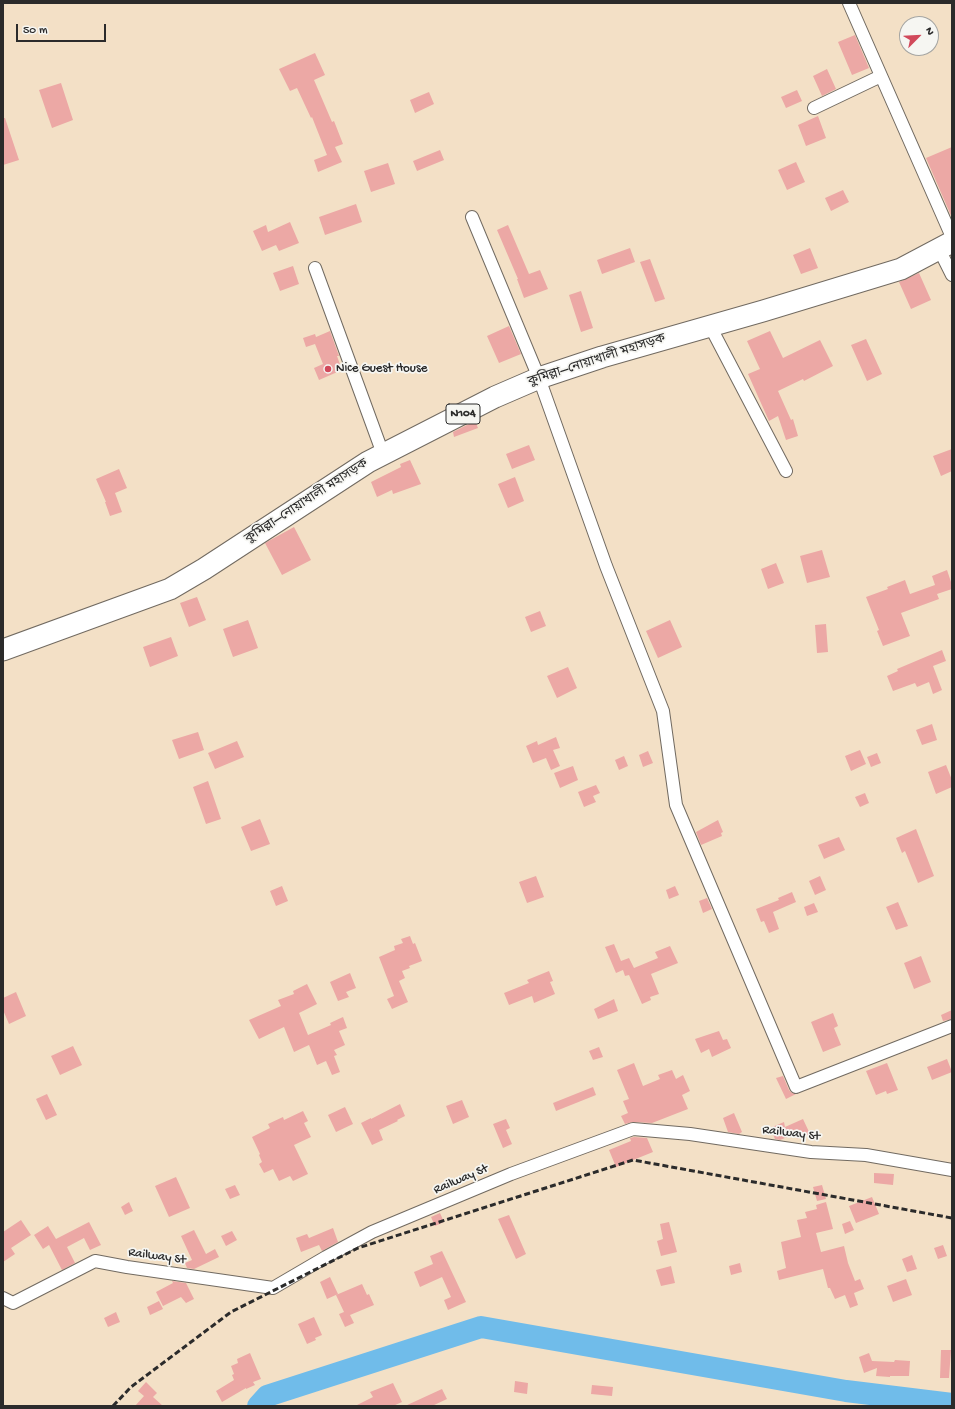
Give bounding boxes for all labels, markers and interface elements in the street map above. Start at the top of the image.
scale bar [18,16,108,42]
north arrow [899,16,939,56]
text: 50 m [23,24,48,38]
text: N [922,26,936,37]
street label: কুমিল্লা–নোয়াখালী মহাসড়ক [526,331,668,391]
place label: Nice Guest House [336,361,427,377]
marker: Nice Guest House [323,364,333,374]
road number: N104 [446,404,480,424]
street label: কুমিল্লা–নোয়াখালী মহাসড়ক [242,456,372,548]
street label: Railway St [761,1123,821,1145]
street label: Railway St [431,1162,491,1198]
street label: Railway St [127,1245,187,1269]

